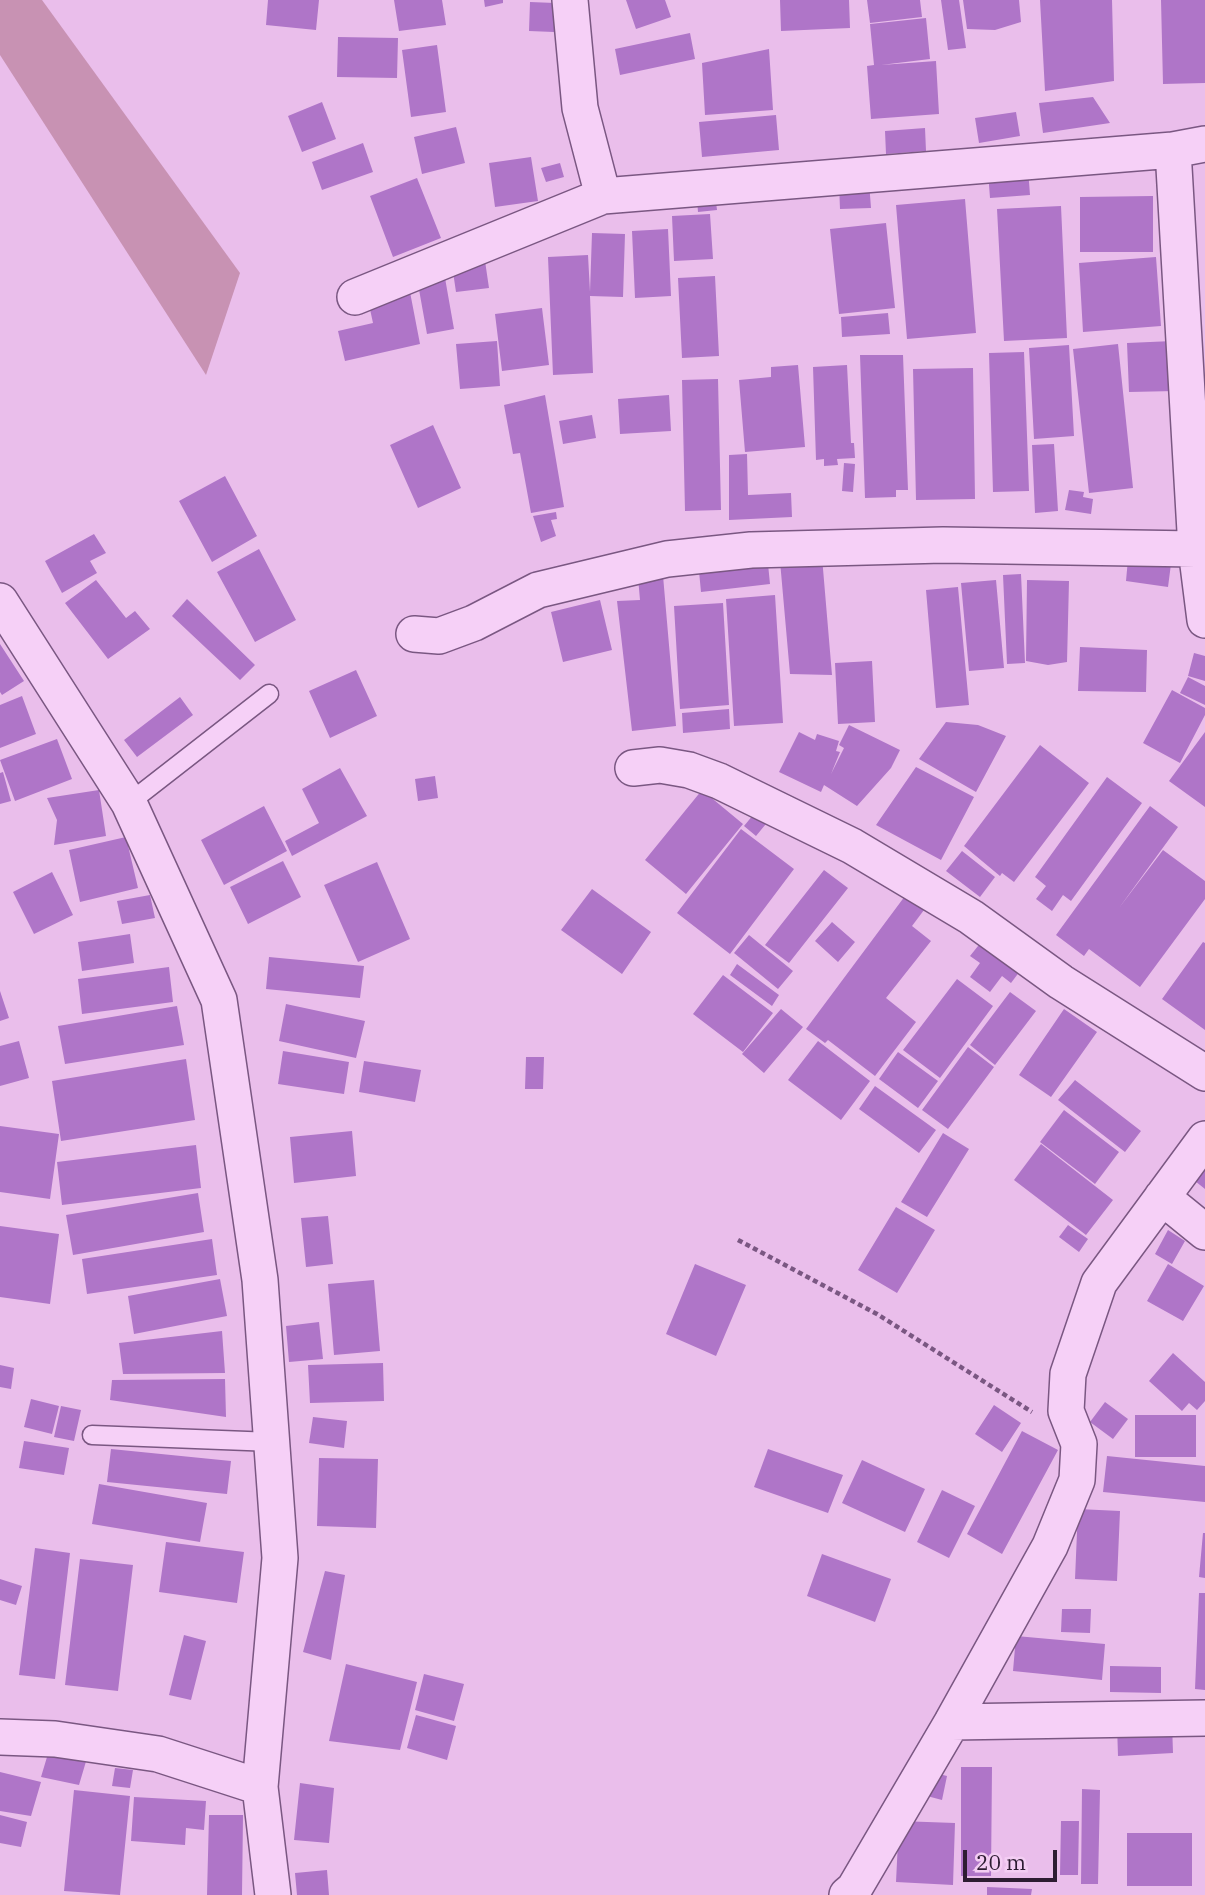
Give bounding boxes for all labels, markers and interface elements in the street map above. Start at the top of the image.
scale bar [967,1836,1062,1880]
text: 20 m [976,1848,1026,1876]

